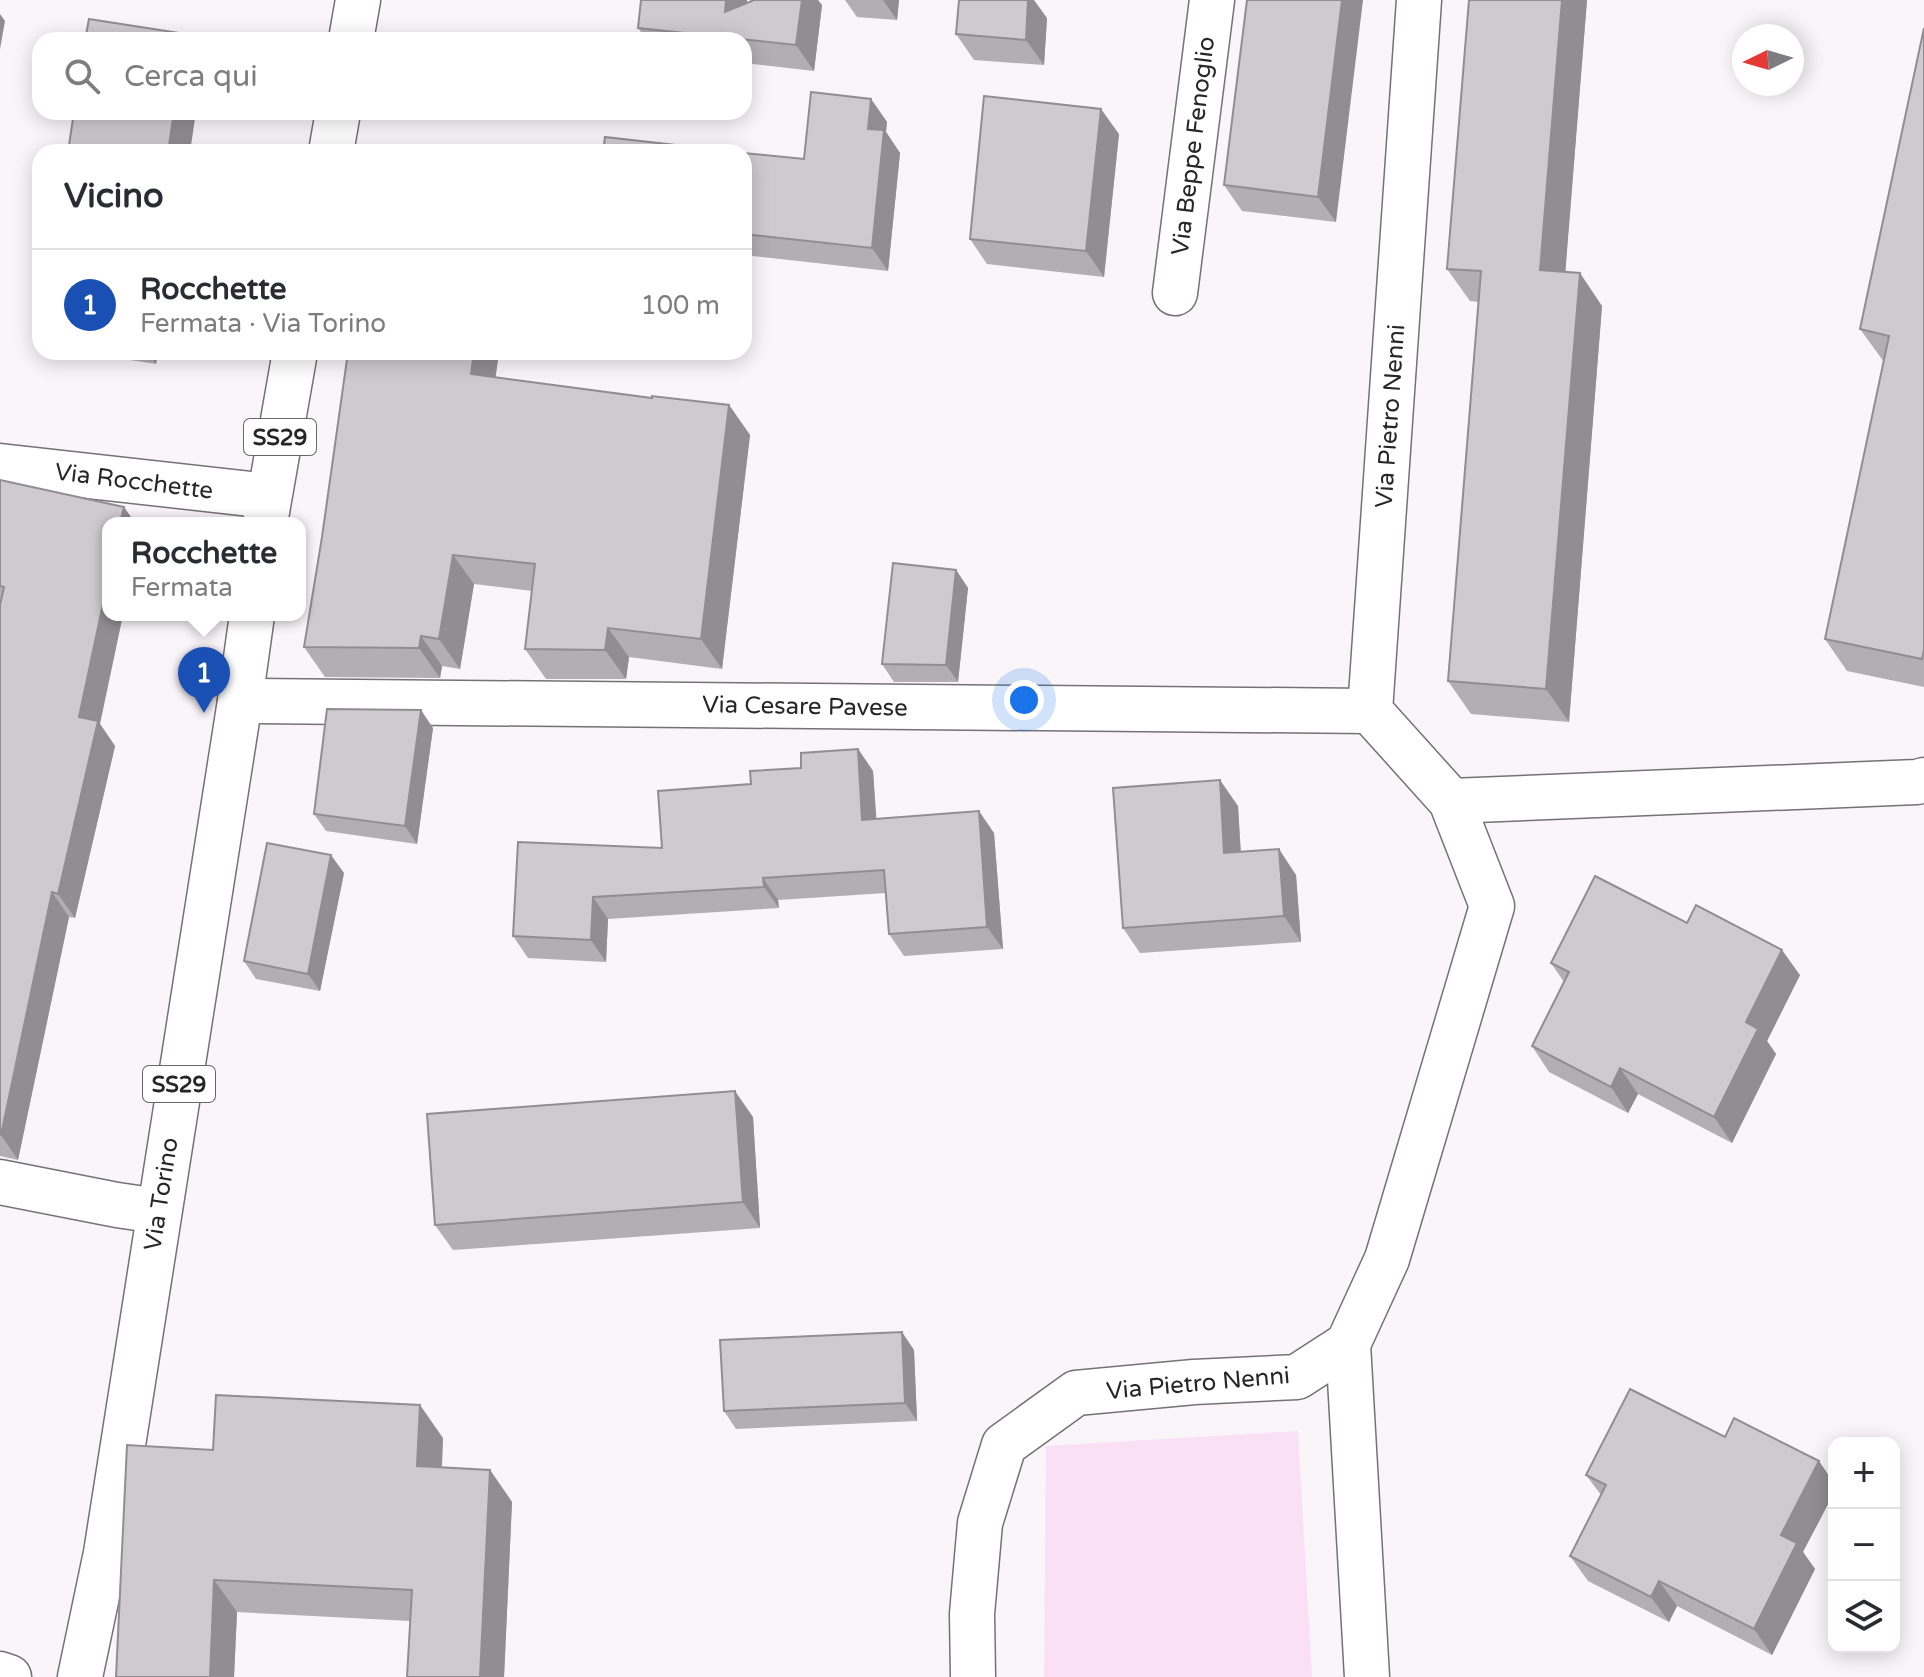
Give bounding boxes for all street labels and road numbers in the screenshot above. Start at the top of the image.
street label: Via Beppe Fenoglio [1166,35,1221,257]
street label: Via Pietro Nenni [1370,323,1411,509]
road number: SS29 [244,419,316,455]
street label: Via Rocchette [53,457,215,506]
street label: Via Cesare Pavese [702,690,908,723]
road number: SS29 [143,1066,215,1102]
street label: Via Torino [138,1135,185,1253]
street label: Via Pietro Nenni [1105,1361,1291,1406]

